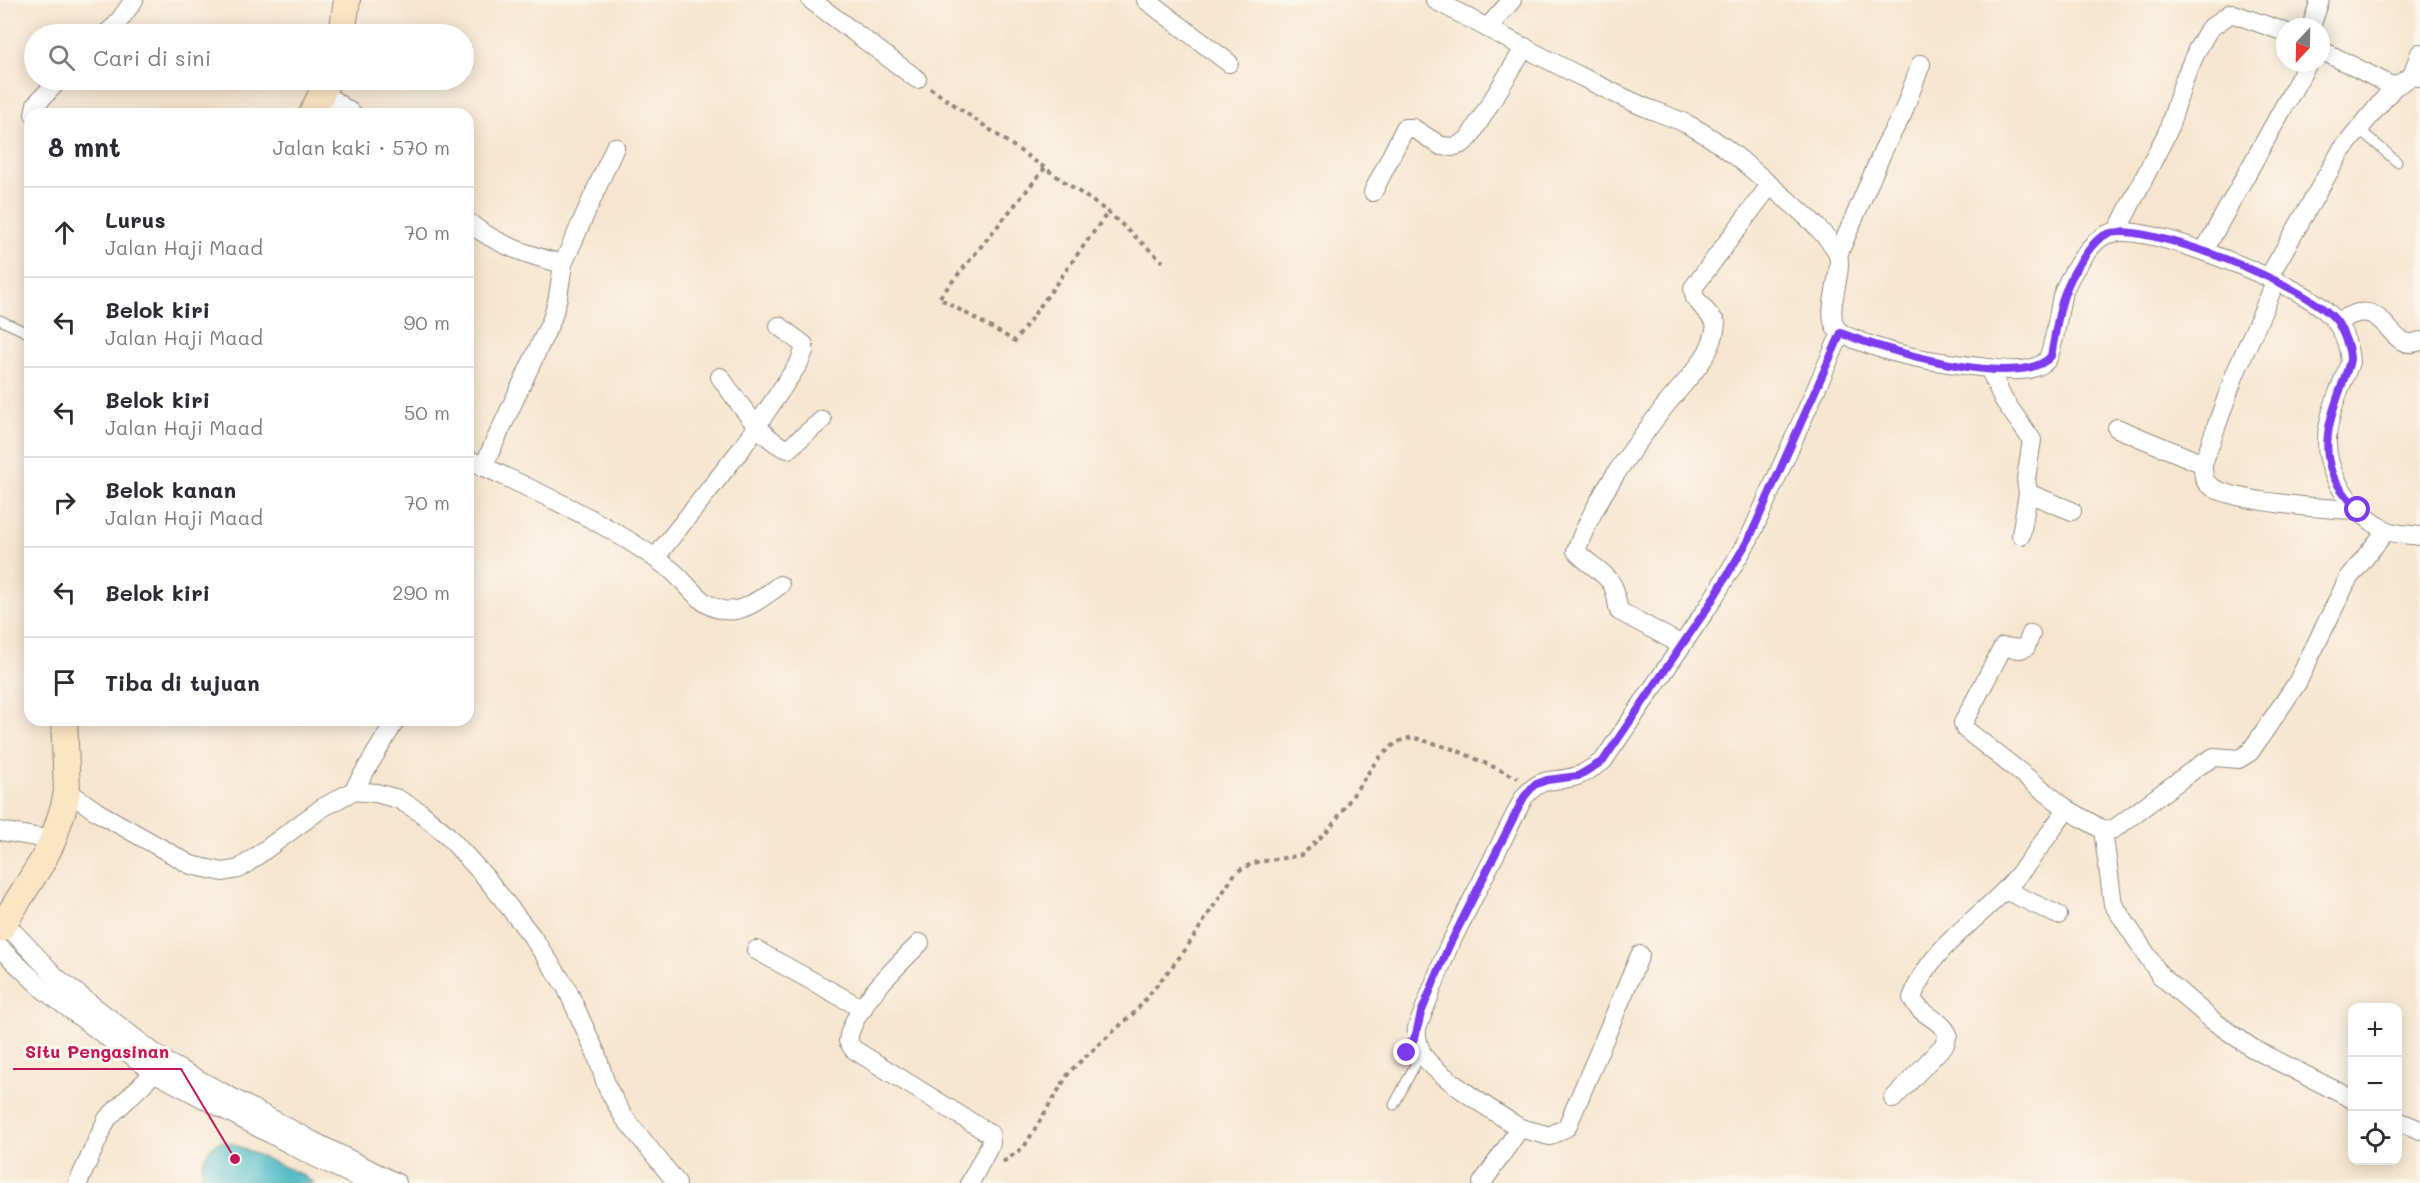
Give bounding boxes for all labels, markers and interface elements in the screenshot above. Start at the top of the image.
north arrow [2276,18,2330,72]
search box [24,24,474,90]
icon: search [45,41,78,74]
text: Cari di sini [93,43,211,72]
text: 8 mnt [48,130,121,164]
text: Jalan kaki · 570 m [273,134,450,160]
text: Lurus [105,205,166,234]
icon: ahead [48,216,81,249]
text: 70 m [404,219,450,245]
text: Jalan Haji Maad [105,234,263,260]
text: Belok kiri [105,295,210,324]
icon: left [48,306,81,339]
text: 90 m [404,309,450,335]
text: Jalan Haji Maad [105,324,263,350]
text: Belok kiri [105,385,210,414]
icon: left [48,396,81,429]
text: 50 m [404,399,450,425]
text: Jalan Haji Maad [105,414,263,440]
text: Belok kanan [105,475,236,504]
icon: right [48,486,81,519]
text: 70 m [404,489,450,515]
route start [2344,496,2370,522]
text: Jalan Haji Maad [105,504,263,530]
icon: left [48,576,81,609]
text: Belok kiri [105,578,210,607]
text: 290 m [392,579,450,605]
icon: arrive [48,666,81,699]
text: Tiba di tujuan [105,668,260,697]
map controls [2348,1003,2402,1165]
button: + [2348,1003,2402,1057]
callout: Situ Pengasinan [13,1033,181,1069]
text: Situ Pengasinan [25,1039,169,1063]
route end [1393,1039,1419,1065]
button: − [2348,1057,2402,1111]
button: locate [2348,1111,2402,1165]

